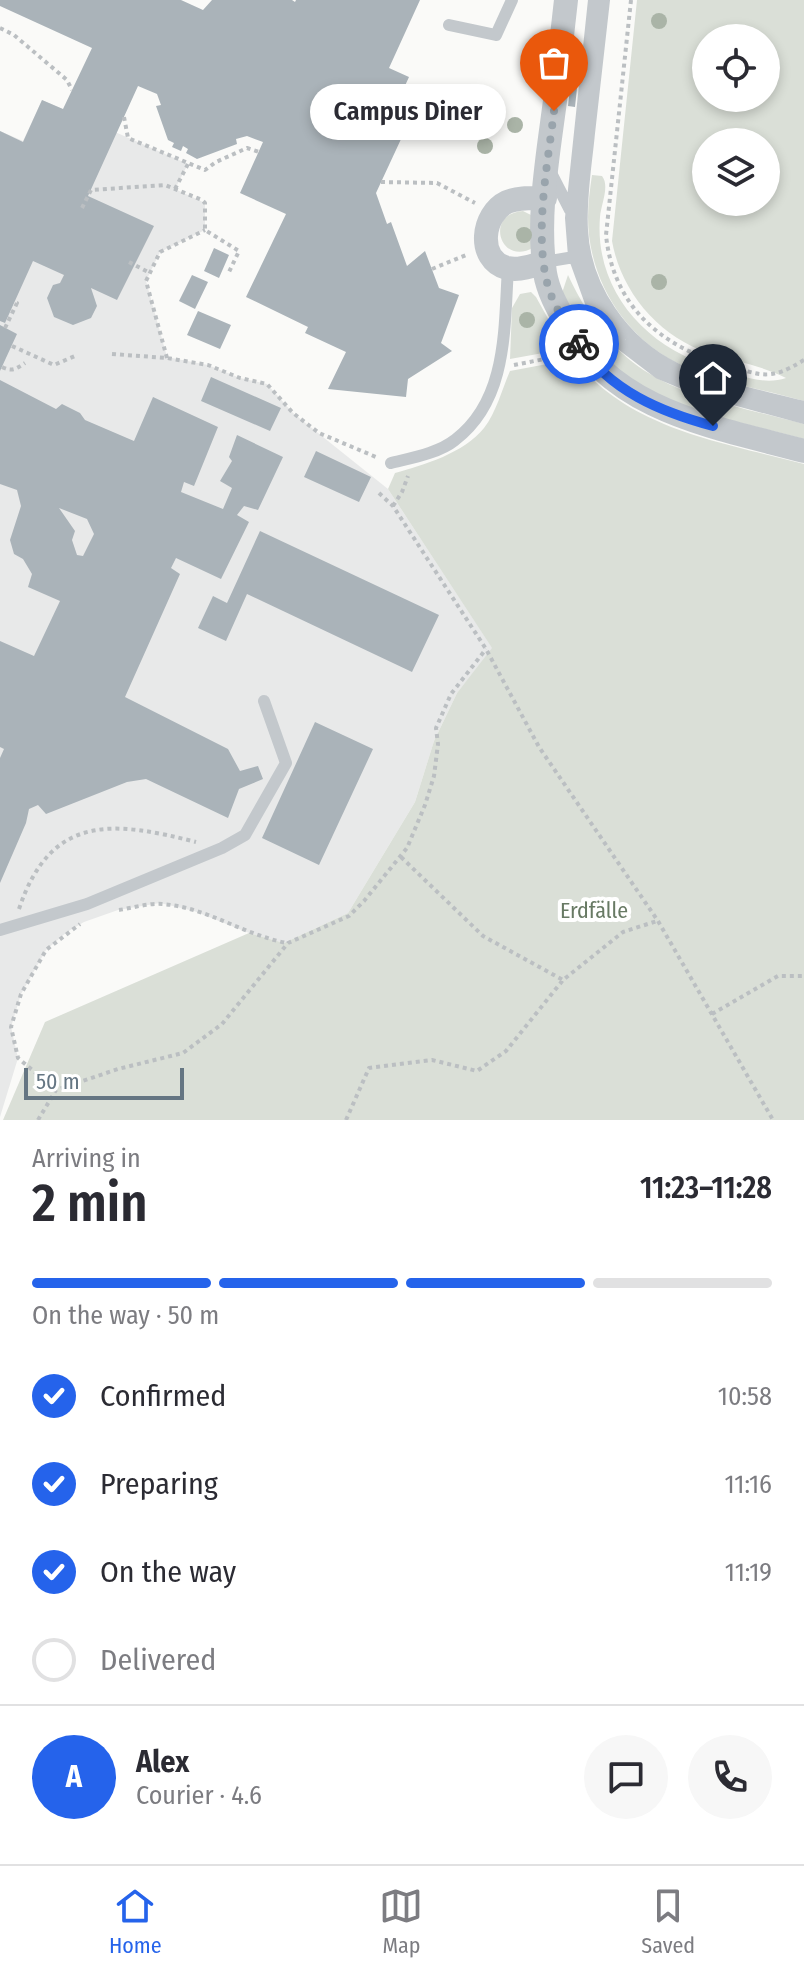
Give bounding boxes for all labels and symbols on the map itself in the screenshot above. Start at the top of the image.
pin [520,29,588,111]
callout: Campus Diner [310,83,506,139]
courier [539,304,619,384]
pin [679,344,747,426]
park label: Erdfälle [560,897,628,924]
scale bar [24,1064,184,1100]

